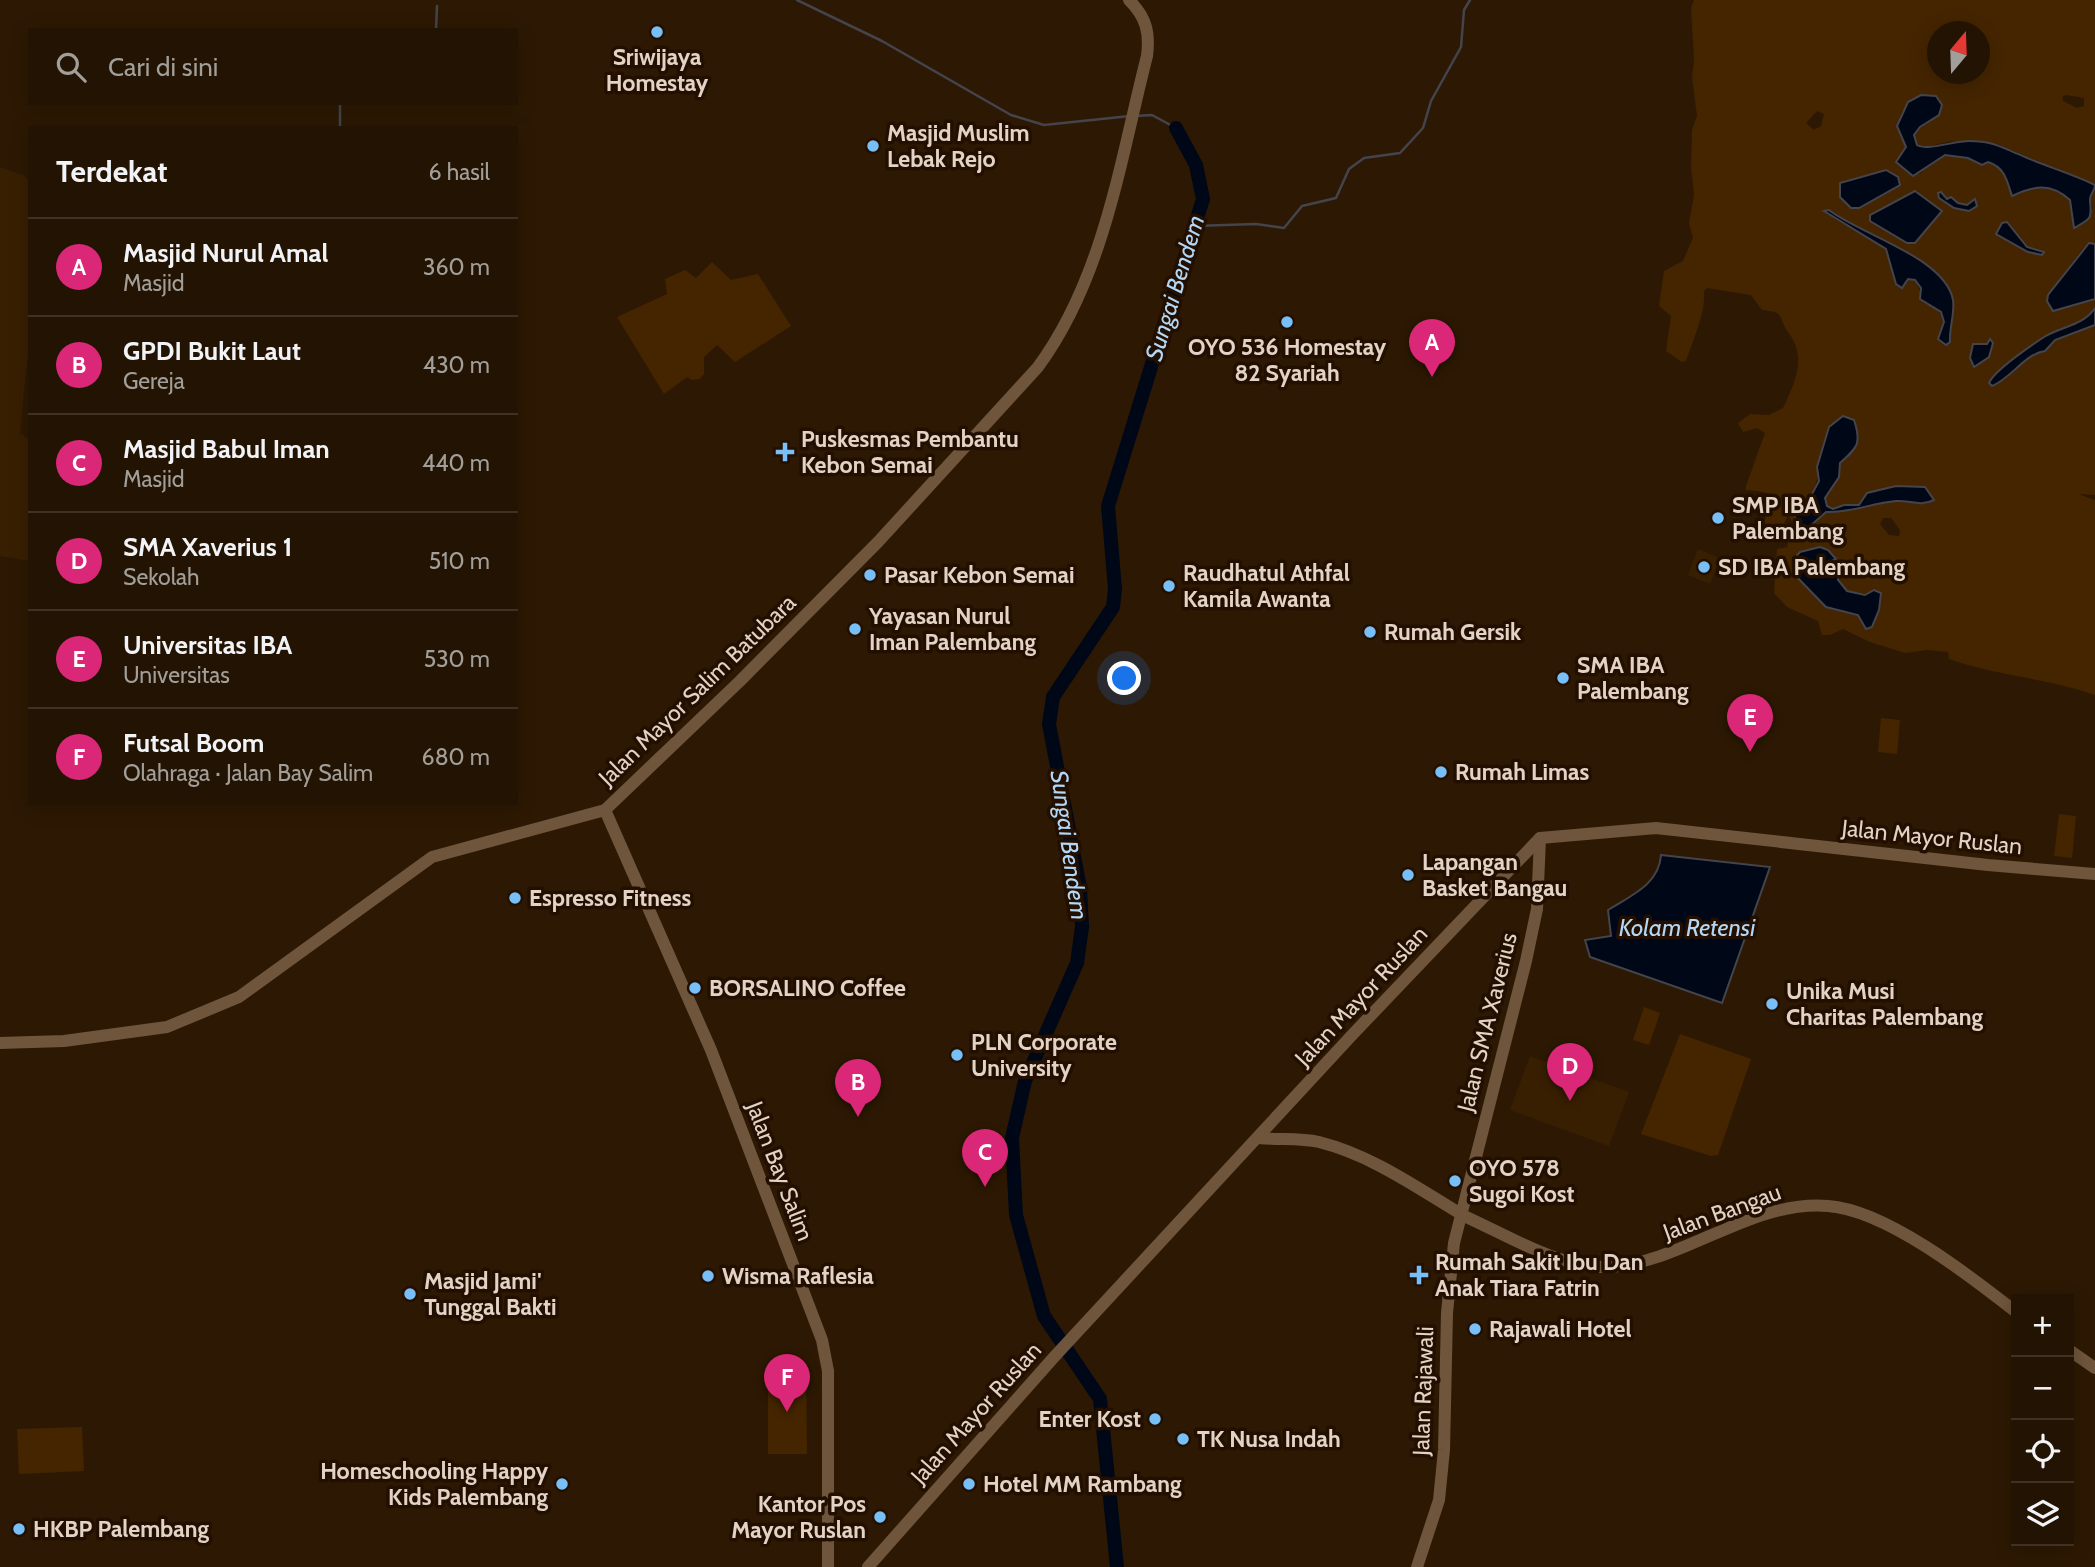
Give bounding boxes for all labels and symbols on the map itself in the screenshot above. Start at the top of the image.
north arrow [1927,21,1990,84]
marker: Sriwijaya Homestay [649,24,665,40]
place label: Sriwijaya Homestay [606,43,709,97]
place label: Masjid Muslim Lebak Rejo [887,119,1029,173]
marker: Masjid Muslim Lebak Rejo [865,138,881,154]
water label: Sungai Bendem [1139,212,1210,364]
marker: OYO 536 Homestay 82 Syariah [1279,314,1295,330]
pin: A [1409,319,1455,377]
place label: OYO 536 Homestay 82 Syariah [1188,333,1387,387]
place label: Puskesmas Pembantu Kebon Semai [801,425,1019,479]
marker: Puskesmas Pembantu Kebon Semai [775,442,795,462]
place label: SMP IBA Palembang [1732,491,1844,545]
marker: SMP IBA Palembang [1710,510,1726,526]
place label: SD IBA Palembang [1718,553,1905,581]
place label: Raudhatul Athfal Kamila Awanta [1183,559,1350,613]
marker: SD IBA Palembang [1696,559,1712,575]
place label: Pasar Kebon Semai [884,561,1075,589]
marker: Pasar Kebon Semai [862,567,878,583]
marker: Raudhatul Athfal Kamila Awanta [1161,578,1177,594]
street label: Jalan Mayor Salim Batubara [592,589,801,792]
place label: Yayasan Nurul Iman Palembang [868,602,1037,656]
place label: Rumah Gersik [1384,618,1522,646]
marker: Yayasan Nurul Iman Palembang [847,621,863,637]
marker: Rumah Gersik [1362,624,1378,640]
place label: SMA IBA Palembang [1577,651,1689,705]
your location [1107,661,1141,695]
marker: SMA IBA Palembang [1555,670,1571,686]
pin: E [1727,694,1773,752]
place label: Rumah Limas [1455,758,1590,786]
marker: Rumah Limas [1433,764,1449,780]
water label: Sungai Bendem [1045,768,1094,922]
street label: Jalan Mayor Ruslan [1839,813,2024,860]
place label: Lapangan Basket Bangau [1422,848,1567,902]
marker: Lapangan Basket Bangau [1400,867,1416,883]
place label: Espresso Fitness [529,884,692,912]
marker: Espresso Fitness [507,890,523,906]
water label: Kolam Retensi [1619,913,1756,942]
street label: Jalan Mayor Ruslan [1288,920,1433,1073]
street label: Jalan SMA Xaverius [1451,930,1523,1115]
place label: BORSALINO Coffee [709,974,906,1002]
place label: Unika Musi Charitas Palembang [1786,977,1983,1031]
marker: BORSALINO Coffee [687,980,703,996]
marker: Unika Musi Charitas Palembang [1764,996,1780,1012]
place label: PLN Corporate University [971,1028,1117,1082]
pin: D [1547,1043,1593,1101]
marker: PLN Corporate University [949,1047,965,1063]
pin: B [835,1059,881,1117]
street label: Jalan Bay Salim [740,1096,819,1245]
pin: C [962,1129,1008,1187]
place label: OYO 578 Sugoi Kost [1469,1154,1575,1208]
marker: OYO 578 Sugoi Kost [1447,1173,1463,1189]
street label: Jalan Bangau [1658,1178,1785,1247]
place label: Rumah Sakit Ibu Dan Anak Tiara Fatrin [1435,1248,1643,1302]
place label: Wisma Raflesia [722,1262,874,1290]
marker: Rumah Sakit Ibu Dan Anak Tiara Fatrin [1409,1265,1429,1285]
place label: Masjid Jami' Tunggal Bakti [424,1267,556,1321]
marker: Wisma Raflesia [700,1268,716,1284]
marker: Masjid Jami' Tunggal Bakti [402,1286,418,1302]
place label: Rajawali Hotel [1489,1315,1631,1343]
marker: Rajawali Hotel [1467,1321,1483,1337]
street label: Jalan Rajawali [1407,1326,1439,1457]
street label: Jalan Mayor Ruslan [904,1336,1047,1490]
pin: F [764,1354,810,1412]
place label: Enter Kost [1039,1405,1141,1433]
marker: Enter Kost [1147,1411,1163,1427]
place label: TK Nusa Indah [1197,1425,1341,1453]
marker: TK Nusa Indah [1175,1431,1191,1447]
place label: Homeschooling Happy Kids Palembang [320,1457,549,1511]
place label: Hotel MM Rambang [983,1470,1182,1498]
marker: Homeschooling Happy Kids Palembang [554,1476,570,1492]
marker: Hotel MM Rambang [961,1476,977,1492]
place label: Kantor Pos Mayor Ruslan [731,1490,866,1544]
marker: Kantor Pos Mayor Ruslan [872,1509,888,1525]
place label: HKBP Palembang [33,1515,209,1543]
marker: HKBP Palembang [11,1521,27,1537]

